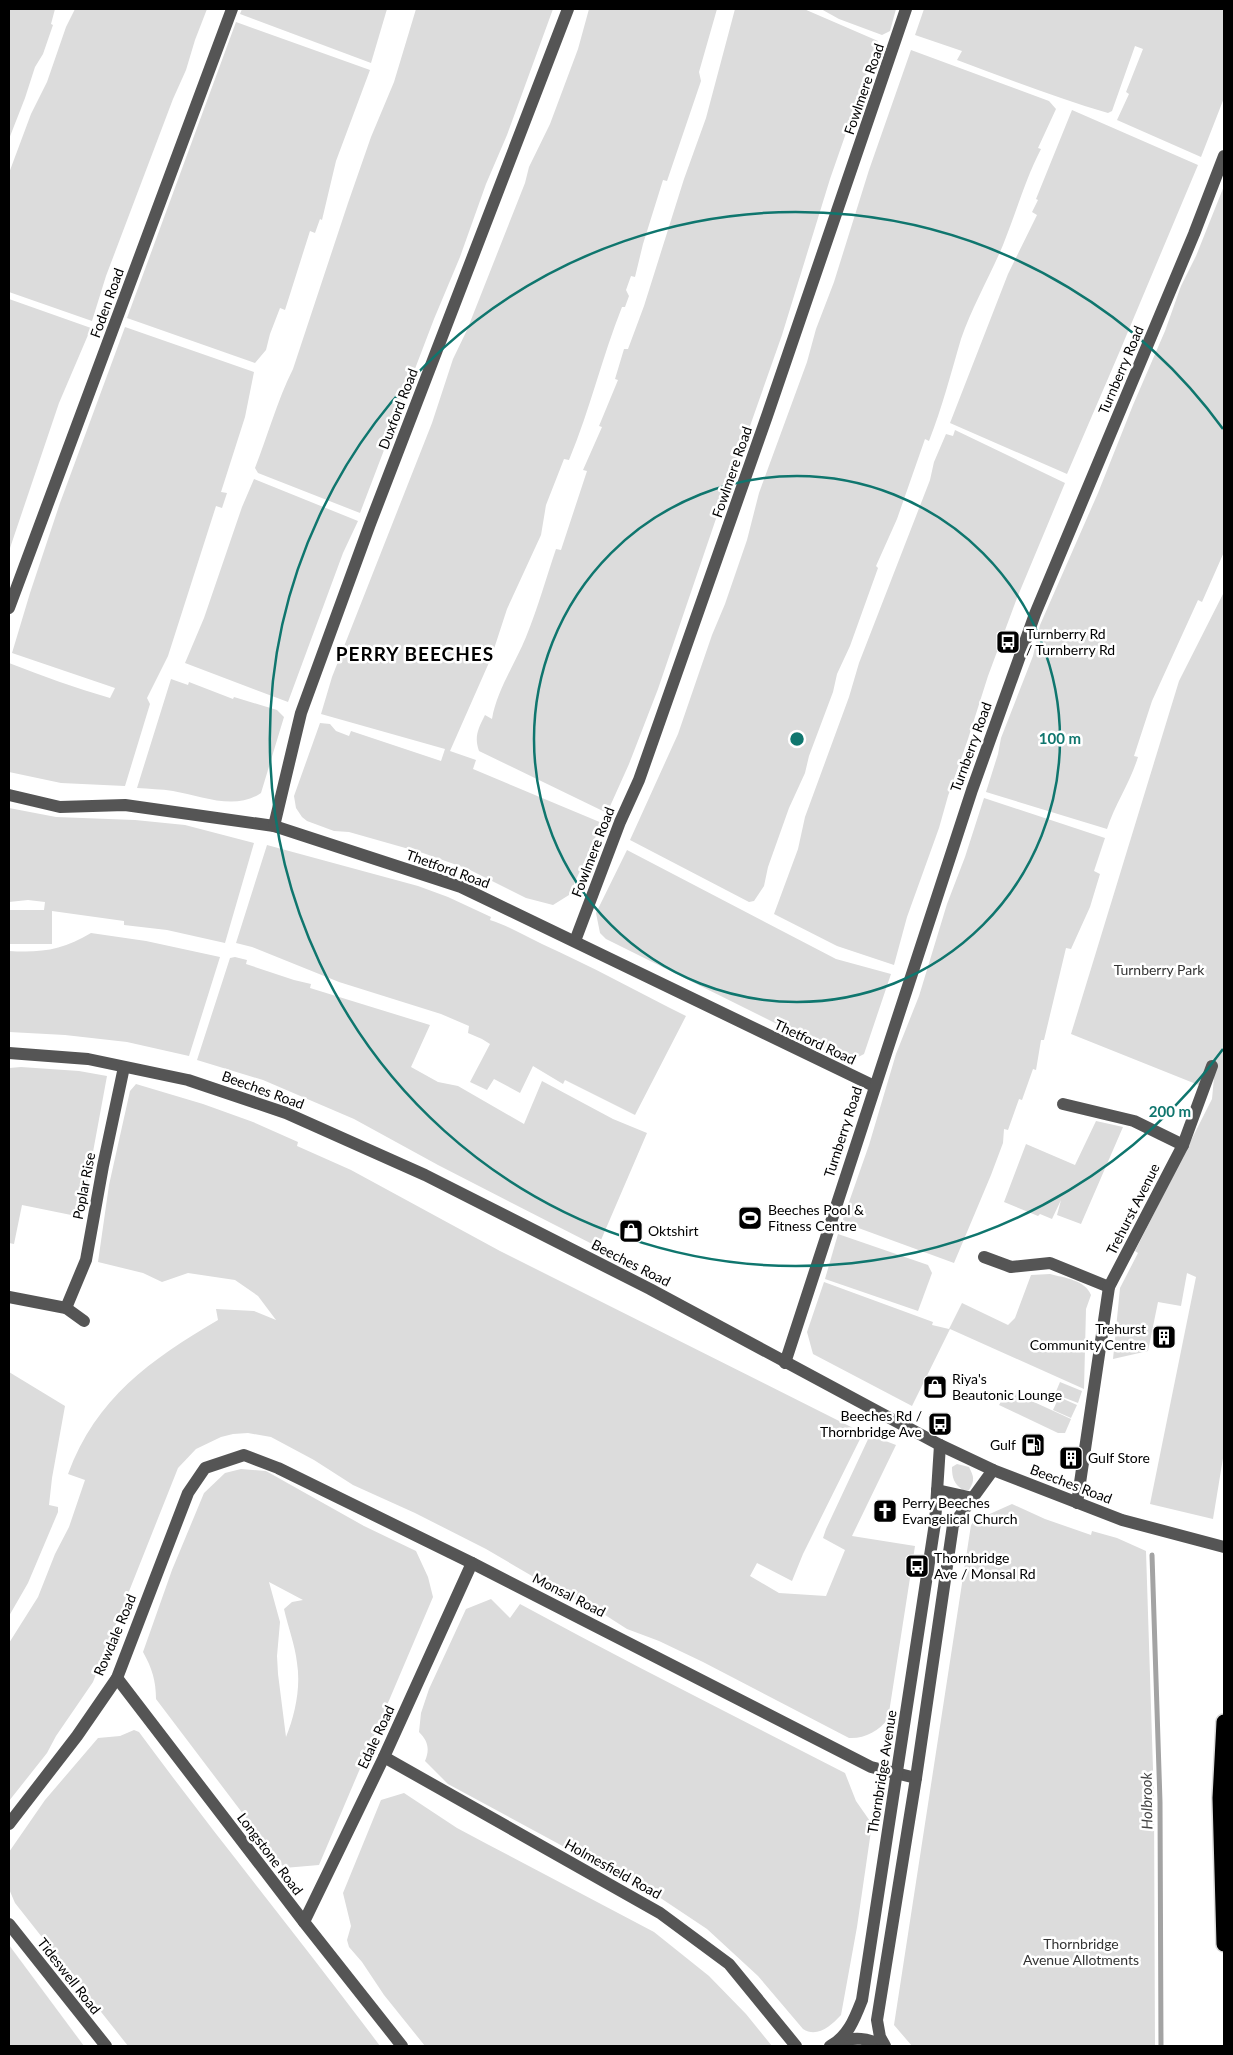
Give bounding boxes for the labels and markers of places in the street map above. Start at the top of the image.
place label: Turnberry Rd / Turnberry Rd [1026,625,1115,658]
bus stop icon: Turnberry Rd / Turnberry Rd [995,629,1021,655]
centre of rings [788,730,806,748]
place label: Beeches Pool & Fitness Centre [768,1201,864,1234]
sports icon: Beeches Pool & Fitness Centre [737,1205,763,1231]
shop icon: Oktshirt [618,1218,644,1244]
place label: Oktshirt [648,1222,699,1239]
place label: Trehurst Community Centre [1030,1320,1146,1353]
building icon: Trehurst Community Centre [1151,1324,1177,1350]
place label: Riya's Beautonic Lounge [952,1370,1062,1403]
shop icon: Riya's Beautonic Lounge [922,1374,948,1400]
place label: Beeches Rd / Thornbridge Ave [820,1407,922,1440]
bus stop icon: Beeches Rd / Thornbridge Ave [927,1411,953,1437]
fuel station icon: Gulf [1020,1432,1046,1458]
place label: Gulf [990,1436,1016,1453]
building icon: Gulf Store [1058,1445,1084,1471]
place label: Gulf Store [1088,1449,1150,1466]
place label: Perry Beeches Evangelical Church [902,1494,1018,1527]
church icon: Perry Beeches Evangelical Church [872,1498,898,1524]
place label: Thornbridge Ave / Monsal Rd [934,1549,1036,1582]
bus stop icon: Thornbridge Ave / Monsal Rd [904,1553,930,1579]

